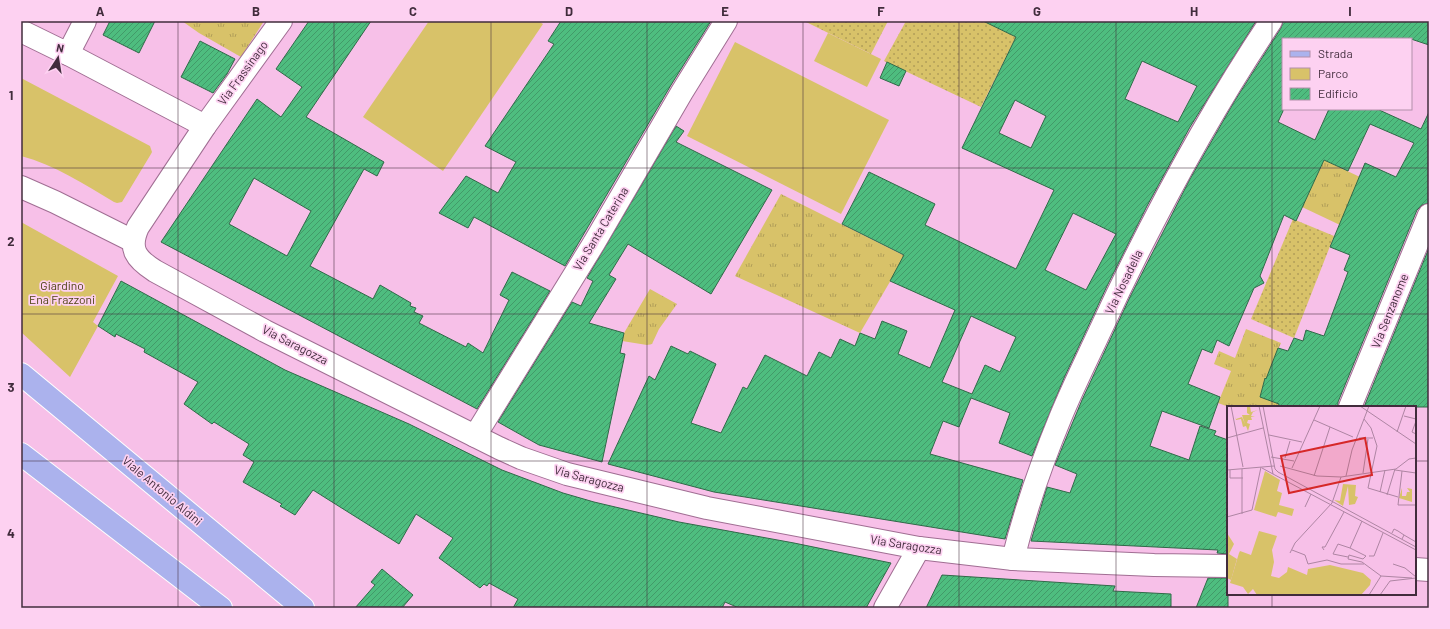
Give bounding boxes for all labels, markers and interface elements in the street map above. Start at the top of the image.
text: A [96,3,105,19]
text: B [252,3,260,19]
text: C [409,3,417,19]
text: D [565,3,573,19]
text: E [721,3,729,19]
text: F [877,3,885,19]
text: G [1033,3,1041,19]
text: H [1190,3,1198,19]
text: I [1348,3,1352,19]
north arrow [38,38,78,78]
street label: Via Frassinago [214,38,270,107]
legend [1282,38,1412,110]
text: N [55,41,65,55]
text: Strada [1318,46,1353,60]
text: Parco [1318,66,1348,80]
text: Edificio [1318,86,1358,100]
text: 1 [9,87,13,103]
street label: Via Santa Caterina [570,184,631,273]
text: 2 [7,233,15,249]
street label: Via Nosadella [1102,247,1145,316]
street label: Via Senzanome [1368,271,1410,350]
park label: Giardino Ena Frazzoni [29,278,95,306]
street label: Via Saragozza [260,322,331,367]
text: 3 [7,379,15,395]
inset map [1227,406,1416,595]
street label: Viale Antonio Aldini [120,453,205,528]
street label: Via Saragozza [553,462,626,494]
text: 4 [7,525,15,541]
street label: Via Saragozza [869,531,943,557]

